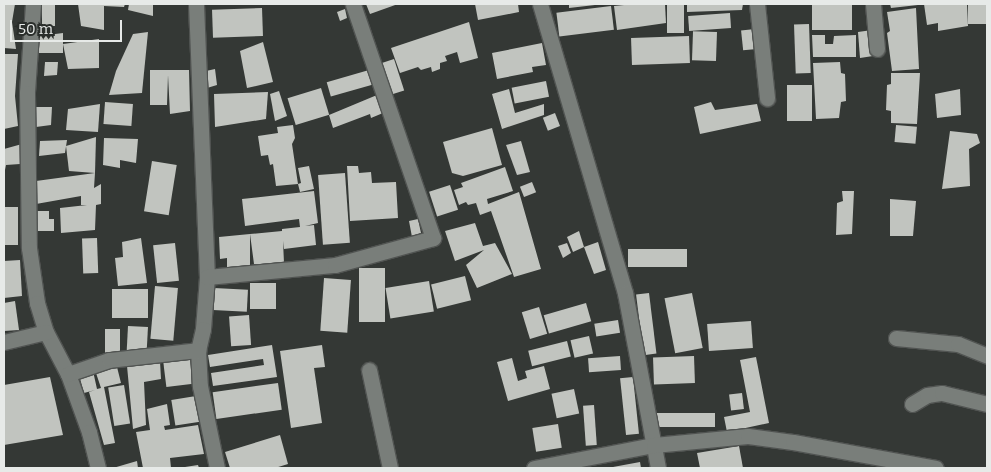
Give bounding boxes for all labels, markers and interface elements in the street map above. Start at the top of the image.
scale bar [12,10,125,42]
text: 50 m [18,20,53,38]

